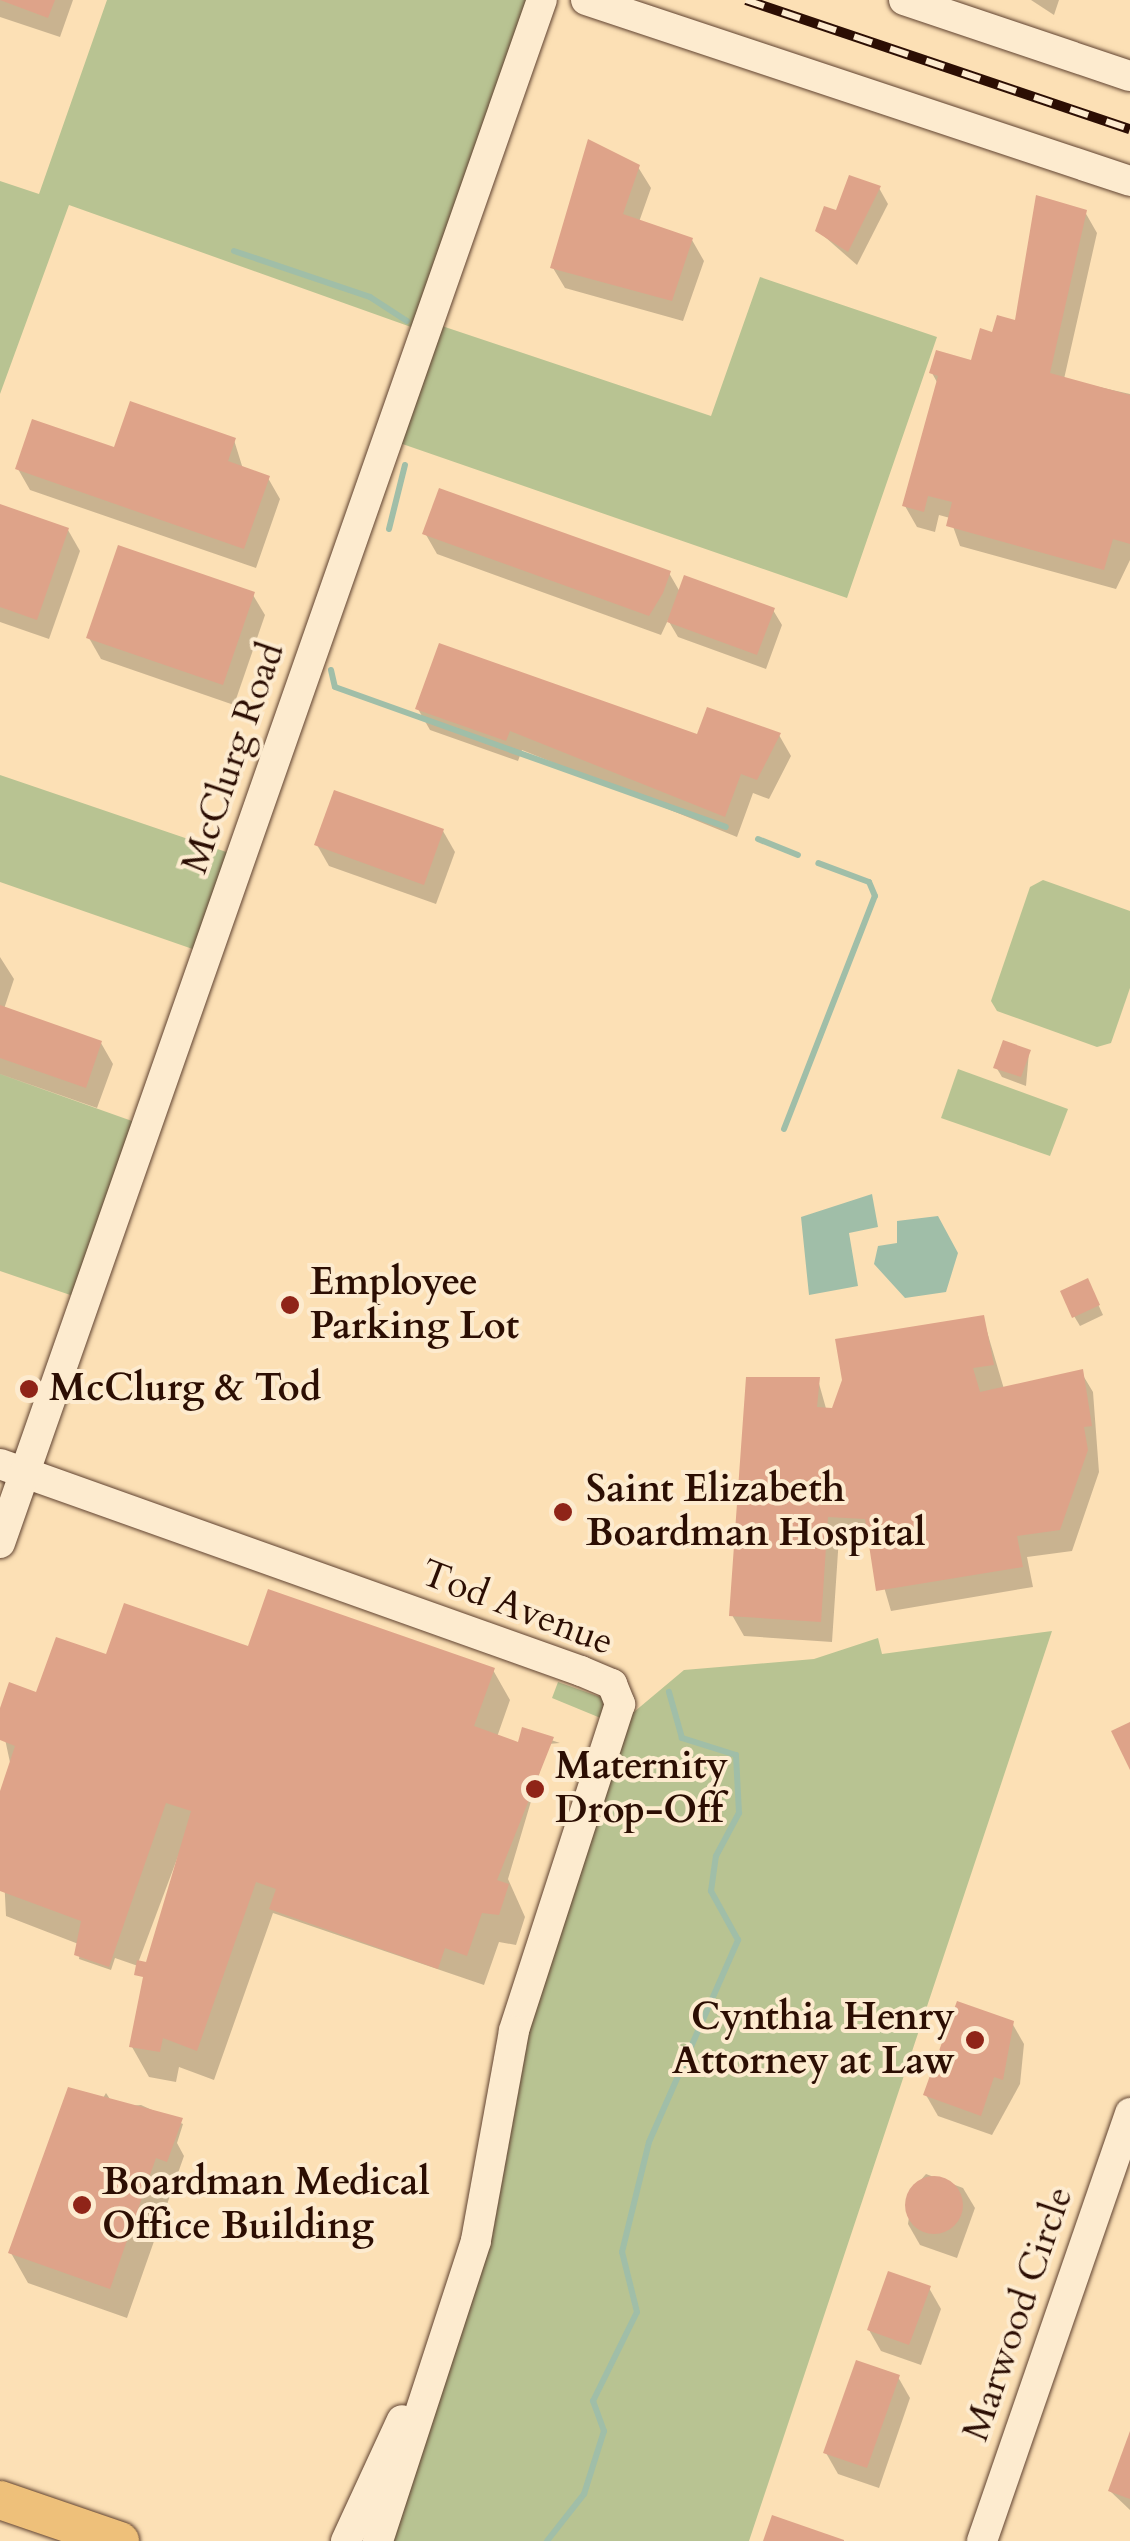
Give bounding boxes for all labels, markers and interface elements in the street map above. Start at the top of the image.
street label: McClurg Road [172,636,294,880]
place label: Employee Parking Lot [310,1260,519,1350]
marker: Employee Parking Lot [279,1294,301,1316]
place label: McClurg & Tod [49,1366,321,1412]
marker: McClurg & Tod [18,1378,40,1400]
place label: Saint Elizabeth Boardman Hospital [586,1467,926,1556]
marker: Saint Elizabeth Boardman Hospital [550,1499,576,1525]
street label: Tod Avenue [415,1551,619,1665]
place label: Maternity Drop-Off [555,1744,728,1834]
marker: Maternity Drop-Off [524,1778,546,1800]
place label: Cynthia Henry Attorney at Law [672,1995,955,2084]
marker: Cynthia Henry Attorney at Law [964,2029,986,2051]
place label: Boardman Medical Office Building [102,2160,430,2250]
street label: Marwood Circle [953,2181,1083,2447]
marker: Boardman Medical Office Building [71,2194,93,2216]

